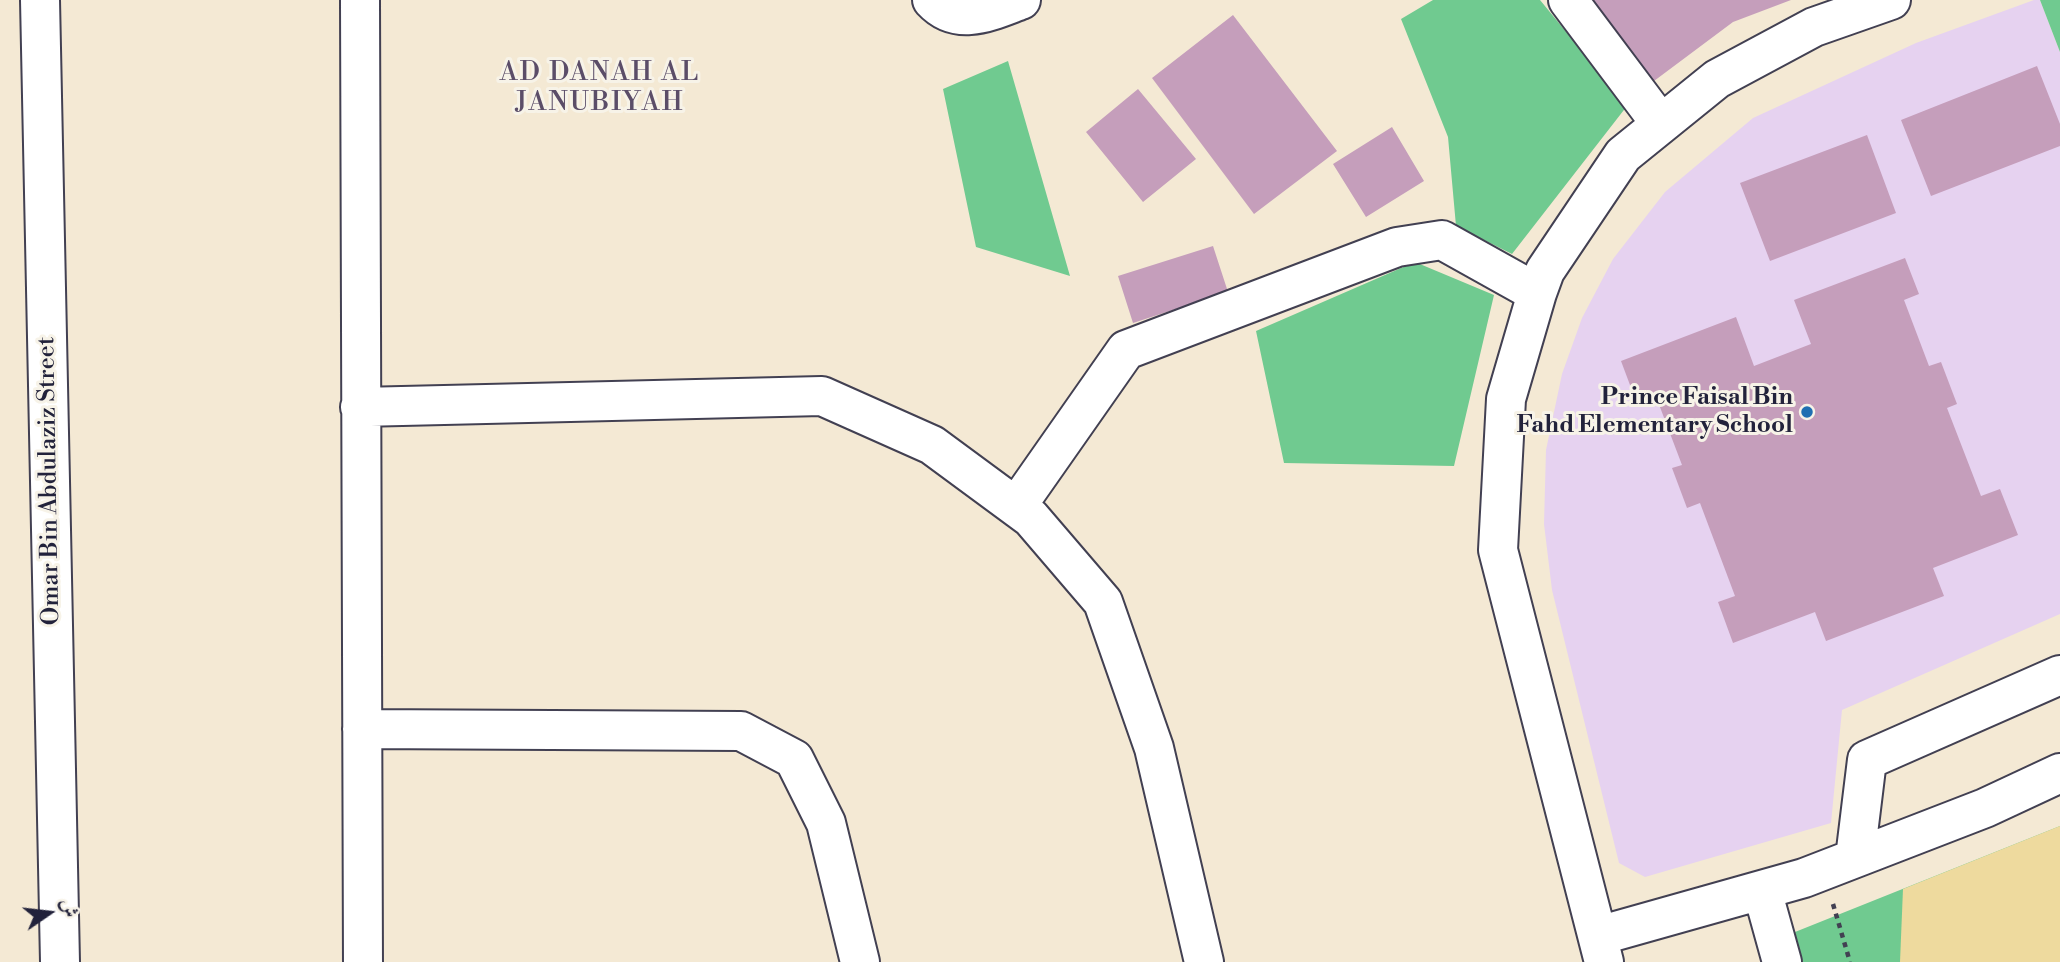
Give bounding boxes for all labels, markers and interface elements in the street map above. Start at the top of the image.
district label: AD DANAH AL JANUBIYAH [501,58,699,119]
street label: Omar Bin Abdulaziz Street [33,336,67,626]
place label: Prince Faisal Bin Fahd Elementary School [1516,384,1793,440]
marker: Prince Faisal Bin Fahd Elementary School [1799,404,1815,420]
north arrow [14,878,84,948]
text: ش [55,896,83,920]

